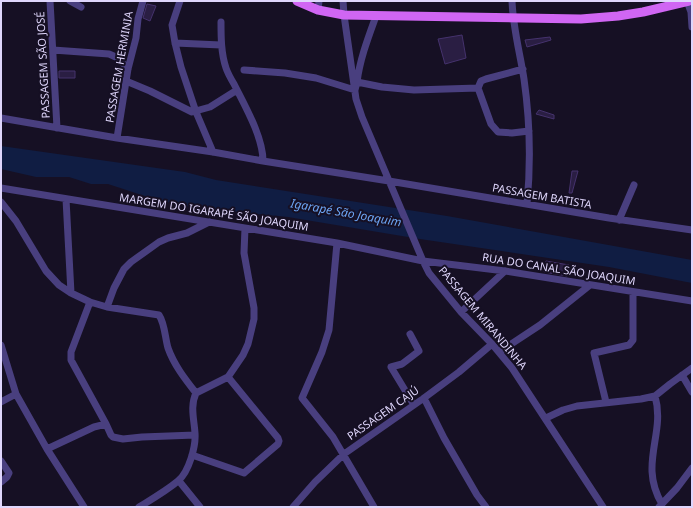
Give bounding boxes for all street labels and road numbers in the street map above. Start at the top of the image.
street label: PASSAGEM HERMINIA [101,9,136,124]
street label: PASSAGEM SÃO JOSÉ [32,11,53,119]
street label: PASSAGEM BATISTA [491,179,594,212]
street label: MARGEM DO IGARAPÉ SÃO JOAQUIM [118,189,310,234]
street label: RUA DO CANAL SÃO JOAQUIM [481,249,637,288]
street label: PASSAGEM MIRANDINHA [436,263,532,373]
street label: PASSAGEM CAJÚ [344,382,422,443]

